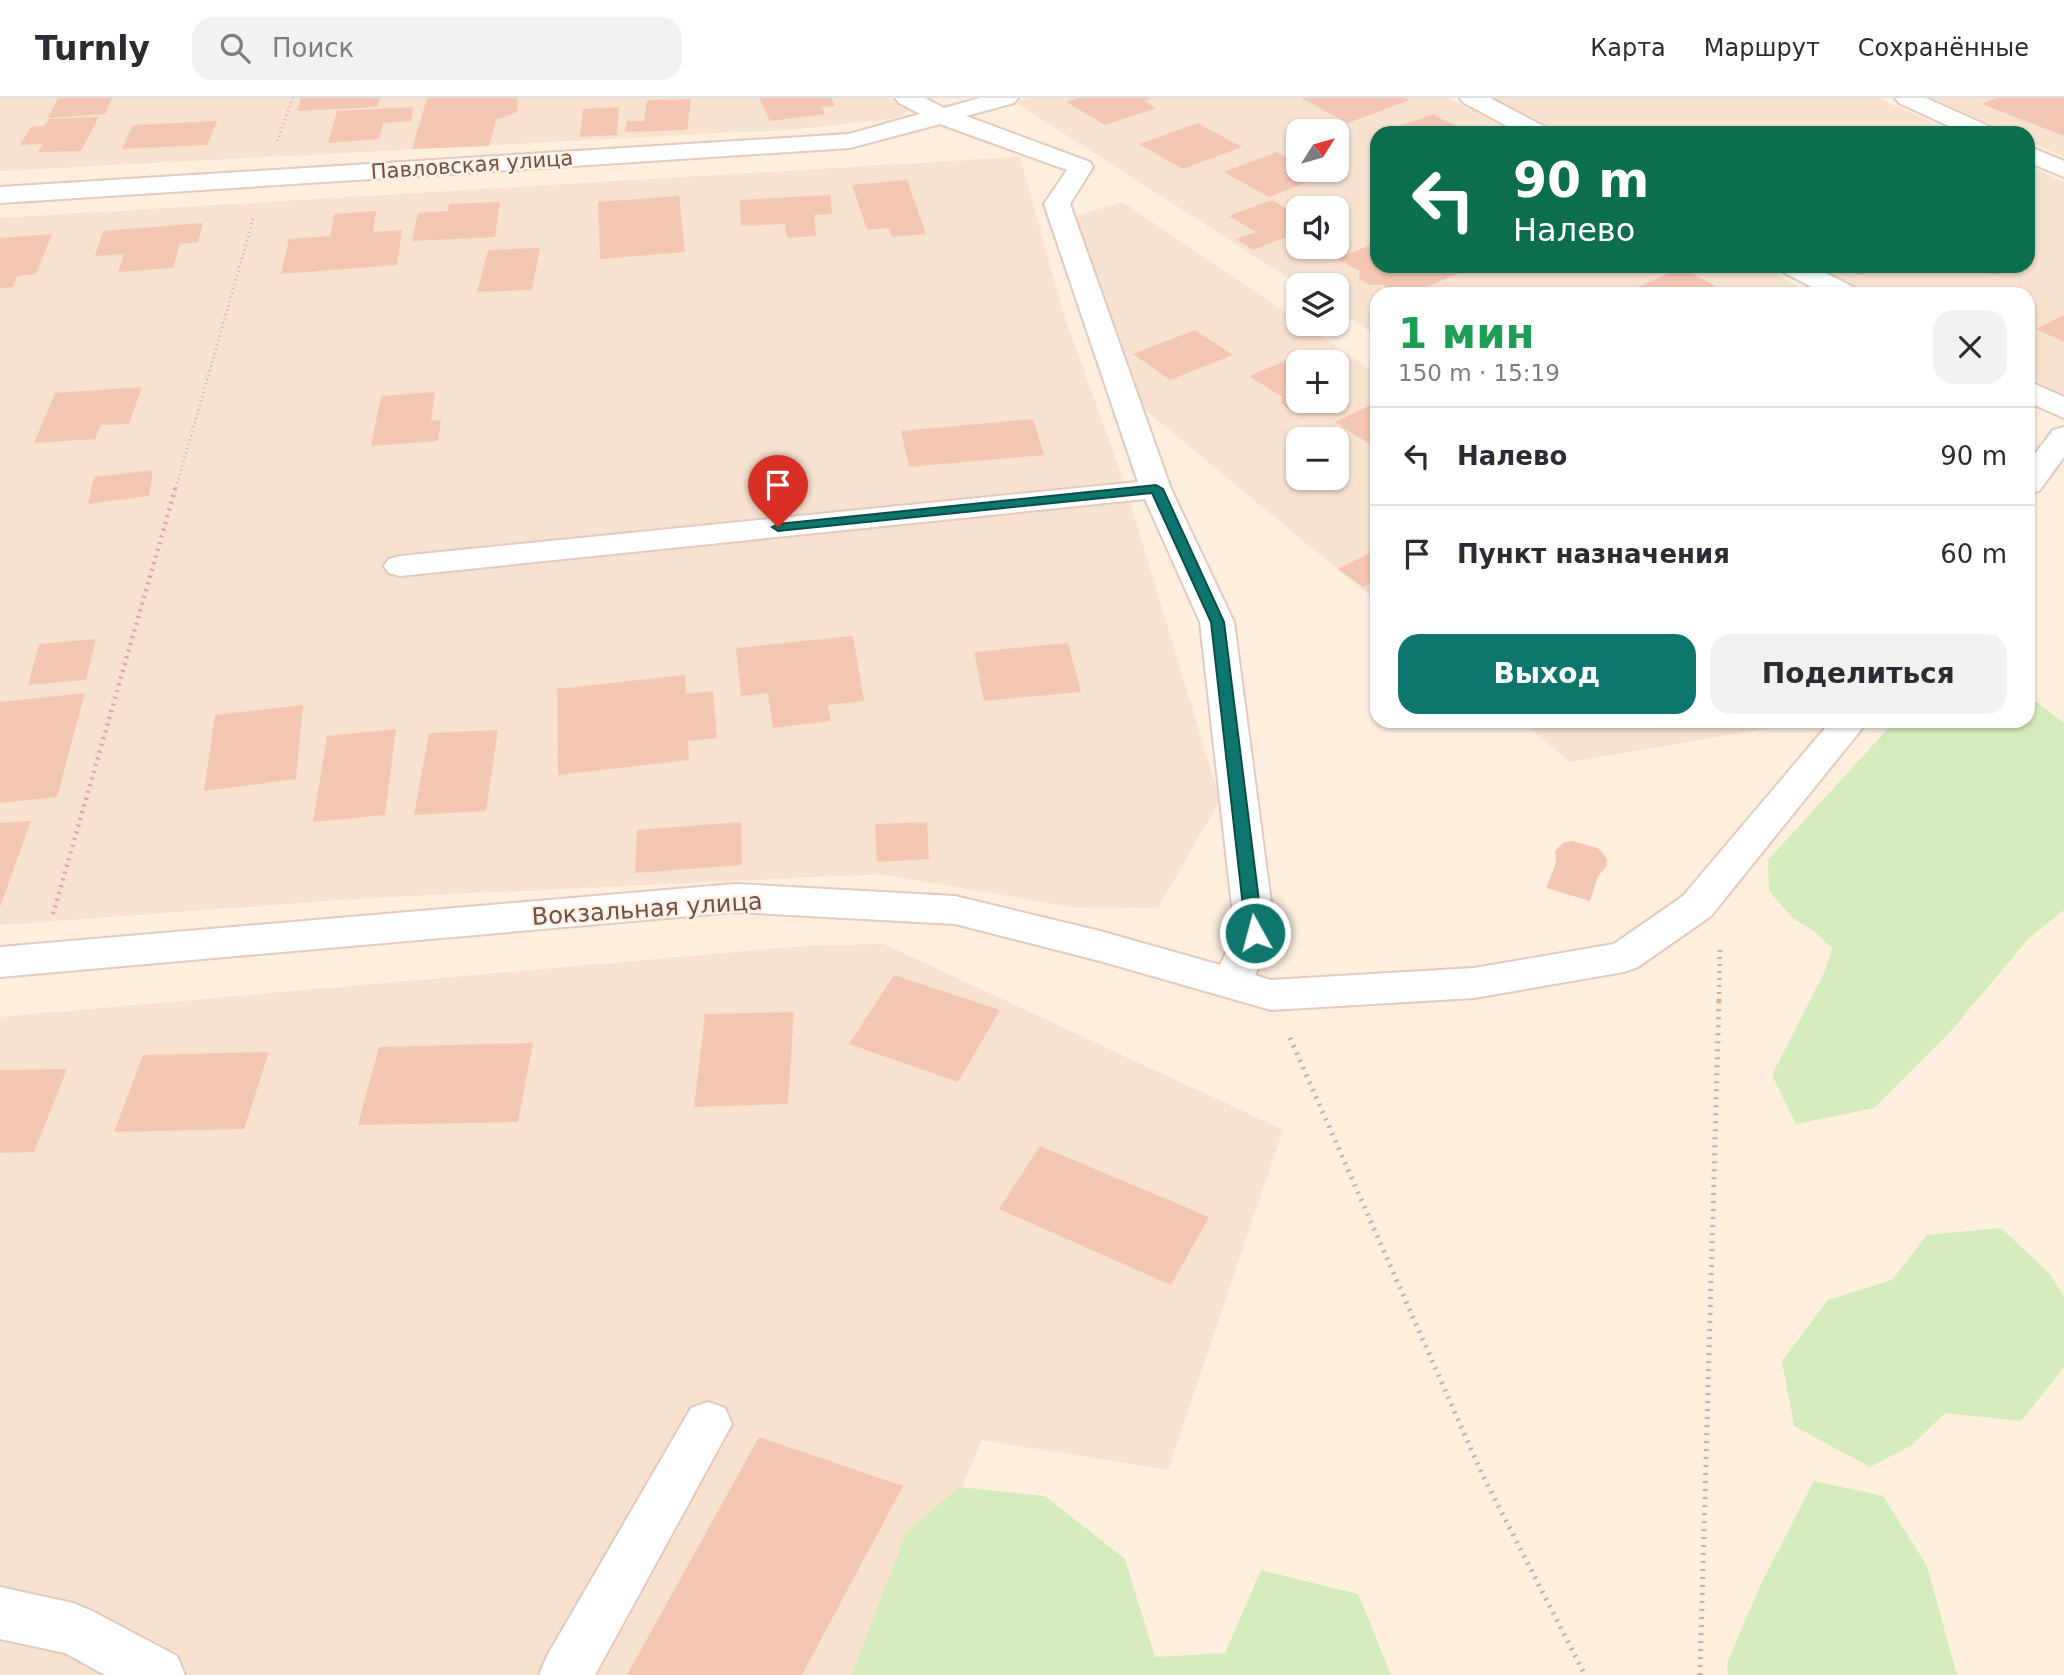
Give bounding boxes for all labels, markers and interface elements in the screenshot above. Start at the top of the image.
search box [192,17,682,80]
text: Turnly [35,29,150,68]
icon: search [216,29,254,67]
text: Поиск [272,33,354,63]
text: Карта [1590,34,1666,62]
text: Маршрут [1704,34,1820,62]
text: Сохранённые [1858,34,2029,62]
north arrow [1286,119,1349,182]
map controls [1286,119,1349,490]
street label: Павловская улица [370,146,574,184]
text: 90 m [1513,152,1649,209]
icon: left [1398,154,1489,245]
button: sound [1286,196,1349,259]
text: Налево [1513,211,1635,249]
button: layers [1286,273,1349,336]
text: 1 мин [1398,309,1535,358]
button: close [1933,310,2007,384]
button: + [1286,350,1349,413]
text: 150 m · 15:19 [1398,360,1560,386]
button: − [1286,427,1349,490]
icon: left [1398,437,1436,475]
text: Налево [1457,441,1567,471]
text: 90 m [1940,441,2007,471]
pin [748,455,808,527]
icon: arrive [759,466,797,504]
icon: arrive [1398,535,1436,573]
text: Пункт назначения [1457,539,1730,569]
text: 60 m [1940,539,2007,569]
button: Выход [1398,634,1696,714]
button: Поделиться [1710,634,2007,714]
street label: Вокзальная улица [531,887,763,931]
position arrow [1218,896,1292,970]

